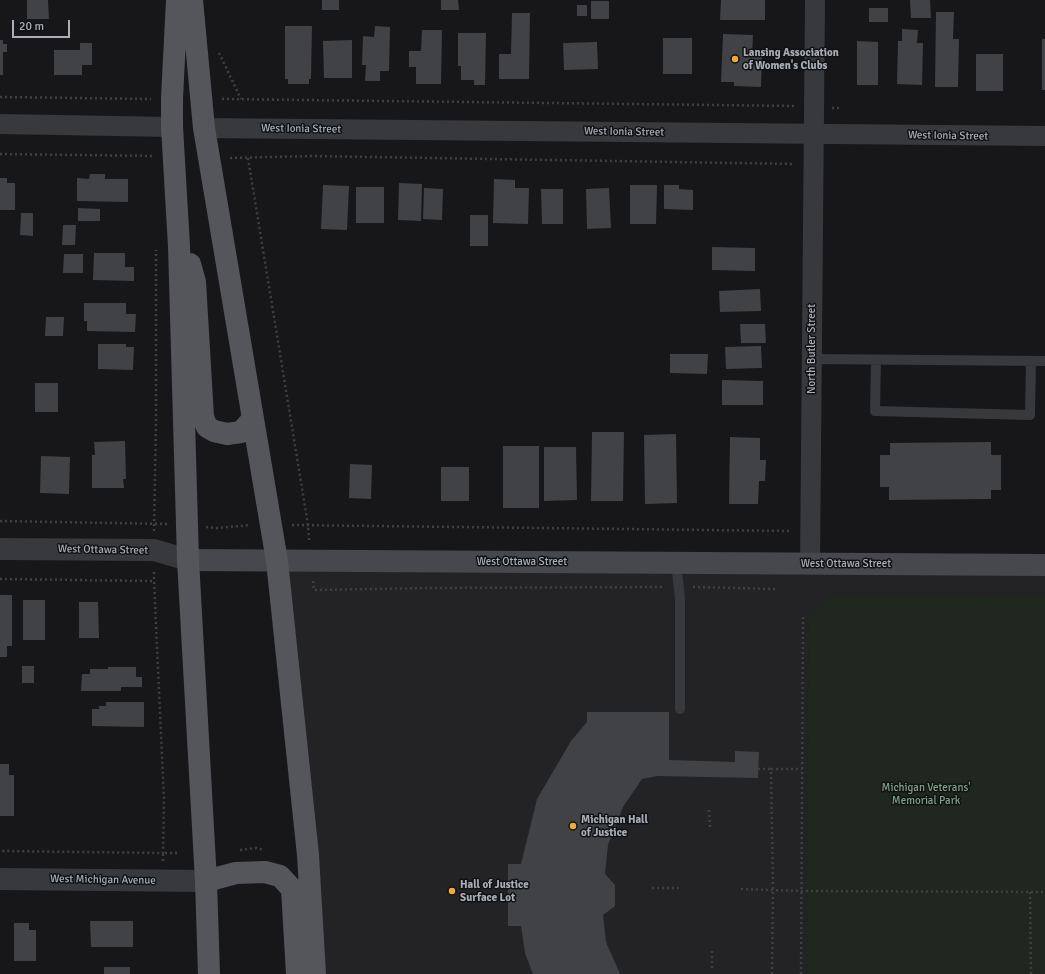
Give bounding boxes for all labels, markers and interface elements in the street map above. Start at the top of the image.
scale bar [14,12,72,38]
text: 20 m [19,19,44,34]
place label: Lansing Association of Women's Clubs [743,46,839,72]
marker: Lansing Association of Women's Clubs [730,54,740,64]
street label: West Ionia Street [261,122,341,136]
street label: West Ionia Street [584,125,664,139]
street label: West Ionia Street [908,129,988,143]
street label: North Butler Street [805,304,819,394]
street label: West Ottawa Street [58,543,148,557]
street label: West Ottawa Street [477,555,567,569]
street label: West Ottawa Street [801,557,891,571]
park label: Michigan Veterans' Memorial Park [882,781,970,807]
place label: Michigan Hall of Justice [581,813,648,839]
marker: Michigan Hall of Justice [568,821,578,831]
street label: West Michigan Avenue [50,872,156,888]
place label: Hall of Justice Surface Lot [460,878,529,904]
marker: Hall of Justice Surface Lot [447,886,457,896]

